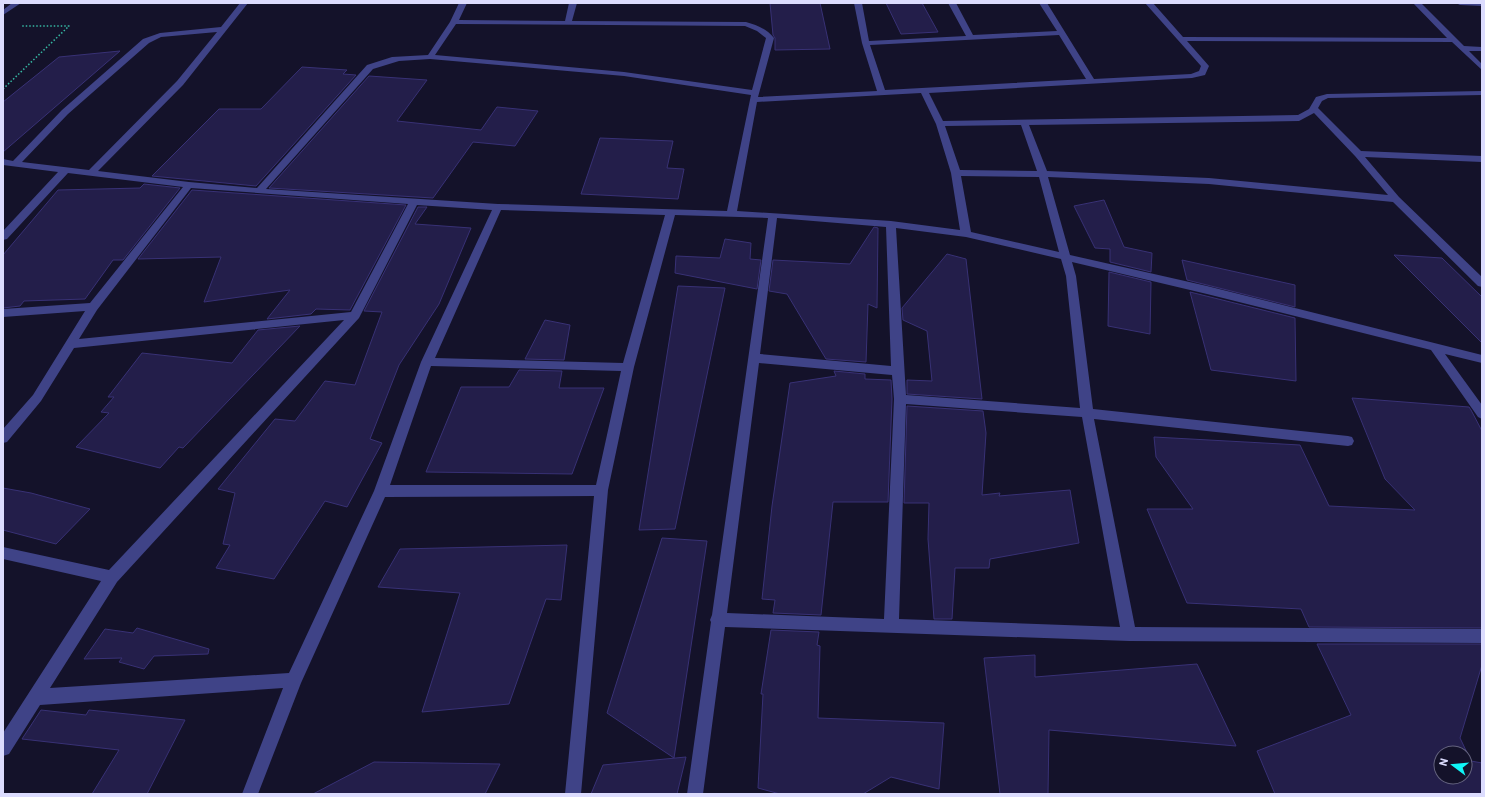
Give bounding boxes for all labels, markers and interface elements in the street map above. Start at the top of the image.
north arrow [1433,745,1473,785]
text: N [1436,757,1450,767]

